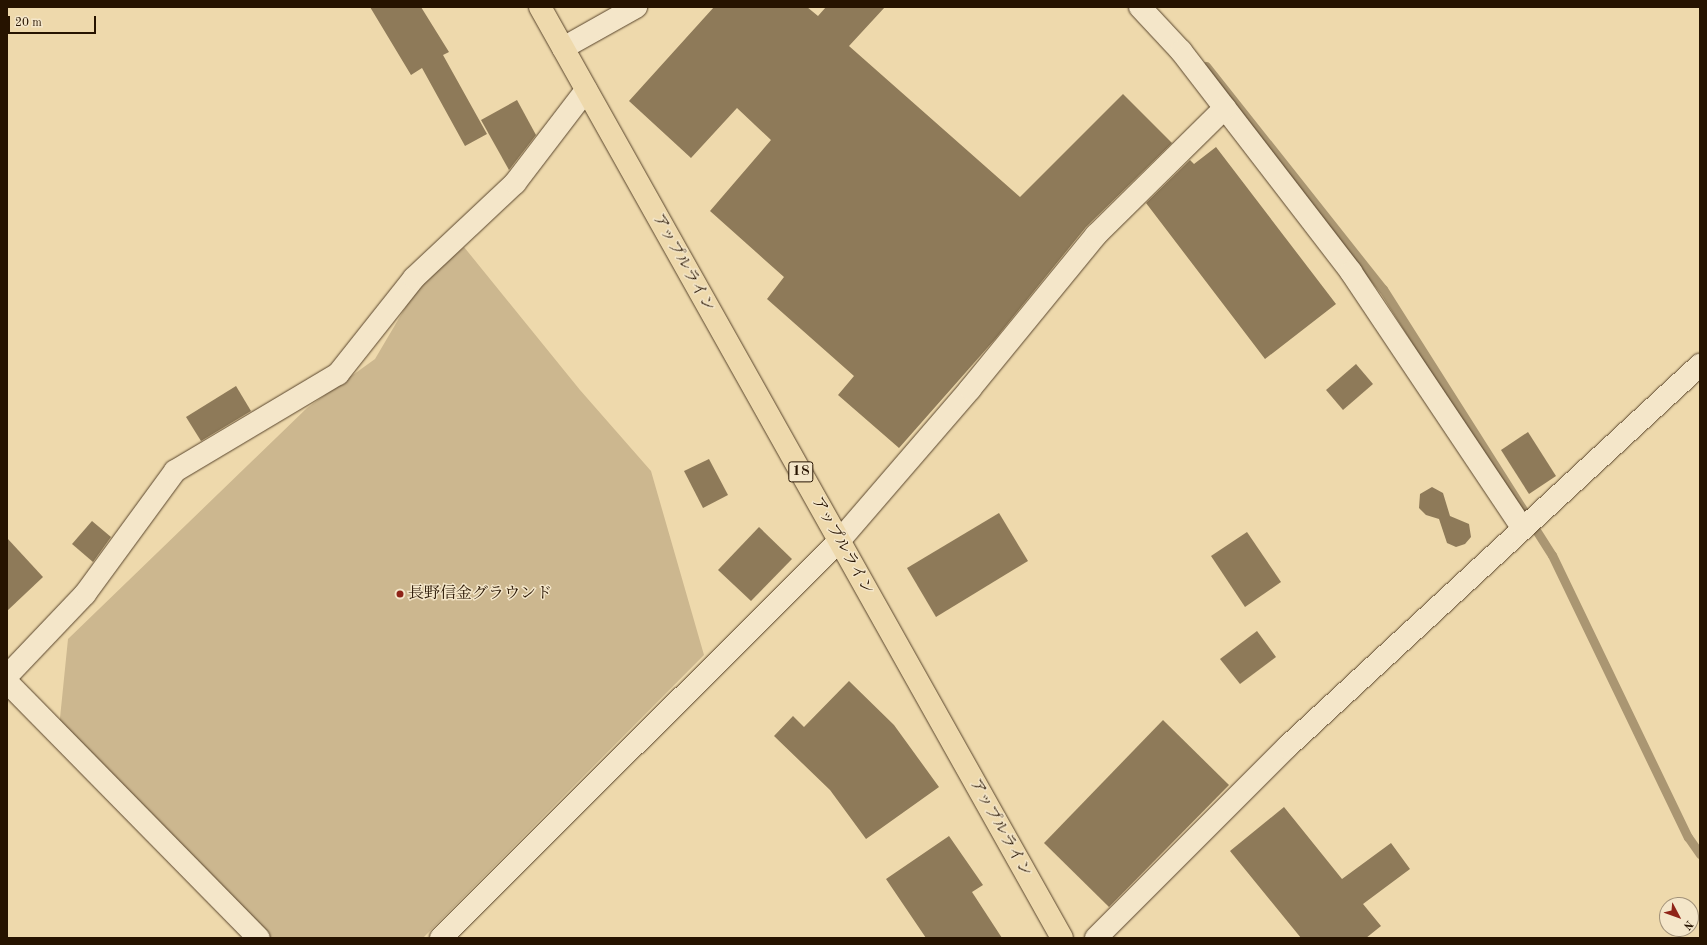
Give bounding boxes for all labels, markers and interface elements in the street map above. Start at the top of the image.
scale bar [10,8,98,34]
text: 20 m [15,17,42,29]
street label: アップルライン [647,209,719,317]
road number: 18 [788,459,814,485]
street label: アップルライン [806,492,878,600]
place label: 長野信金グラウンド [408,584,552,604]
marker: 長野信金グラウンド [395,589,405,599]
street label: アップルライン [964,774,1036,882]
north arrow [1659,897,1699,937]
text: N [1681,918,1695,931]

